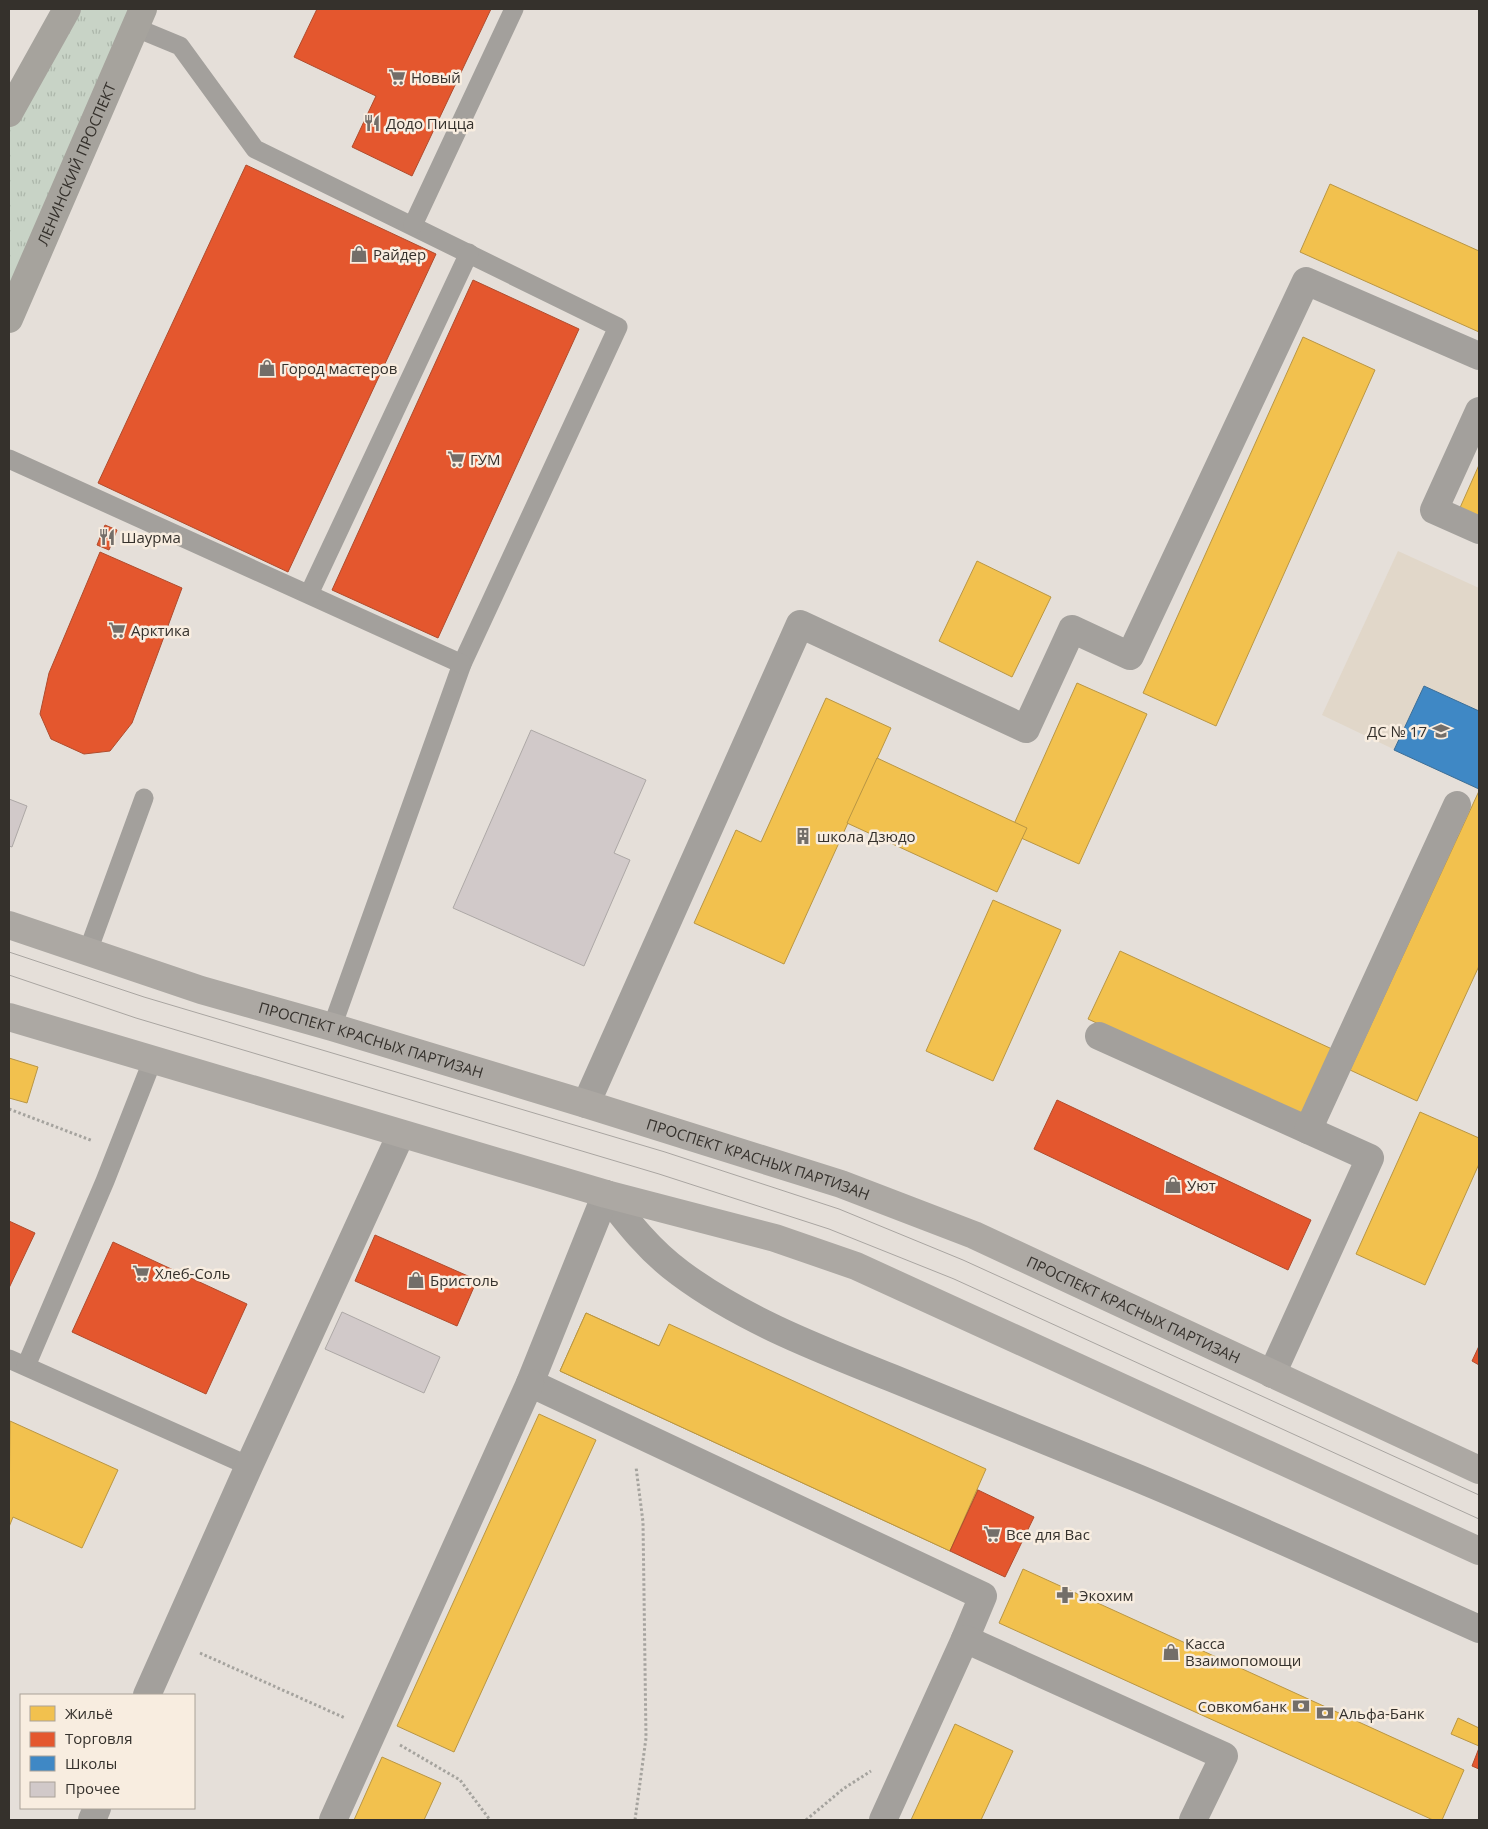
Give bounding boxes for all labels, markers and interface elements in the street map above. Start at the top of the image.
supermarket icon: Новый [387,67,407,87]
place label: Новый [411,67,461,87]
street label: ЛЕНИНСКИЙ ПРОСПЕКТ [32,79,120,248]
restaurant icon: Додо Пицца [362,113,382,133]
place label: Додо Пицца [386,113,474,133]
shop icon: Райдер [349,244,369,264]
place label: Райдер [373,244,426,264]
shop icon: Город мастеров [257,358,277,378]
place label: Город мастеров [281,358,397,378]
supermarket icon: ГУМ [446,449,466,469]
place label: ГУМ [470,449,501,469]
restaurant icon: Шаурма [97,527,117,547]
place label: Шаурма [121,527,181,547]
supermarket icon: Арктика [107,620,127,640]
place label: Арктика [131,620,190,640]
place label: ДС № 17 [1367,721,1427,741]
school or university icon: ДС № 17 [1431,721,1451,741]
building icon: школа Дзюдо [793,826,813,846]
place label: школа Дзюдо [817,826,916,846]
street label: ПРОСПЕКТ КРАСНЫХ ПАРТИЗАН [256,997,486,1082]
street label: ПРОСПЕКТ КРАСНЫХ ПАРТИЗАН [644,1114,873,1204]
shop icon: Уют [1163,1175,1183,1195]
place label: Уют [1187,1175,1216,1195]
street label: ПРОСПЕКТ КРАСНЫХ ПАРТИЗАН [1023,1251,1244,1368]
supermarket icon: Хлеб-Соль [131,1263,151,1283]
place label: Хлеб-Соль [155,1263,230,1283]
shop icon: Бристоль [406,1270,426,1290]
place label: Бристоль [430,1270,499,1290]
supermarket icon: Все для Вас [982,1524,1002,1544]
place label: Все для Вас [1006,1524,1090,1544]
pharmacy icon: Экохим [1055,1585,1075,1605]
place label: Экохим [1079,1585,1134,1605]
place label: Касса Взаимопомощи [1185,1633,1301,1670]
shop icon: Касса Взаимопомощи [1161,1642,1181,1662]
legend [20,1694,195,1809]
place label: Совкомбанк [1198,1696,1287,1716]
bank icon: Совкомбанк [1291,1696,1311,1716]
text: Жильё [65,1703,113,1723]
bank icon: Альфа-Банк [1315,1703,1335,1723]
place label: Альфа-Банк [1339,1703,1425,1723]
text: Торговля [65,1728,132,1748]
text: Школы [65,1753,117,1773]
text: Прочее [65,1778,120,1798]

